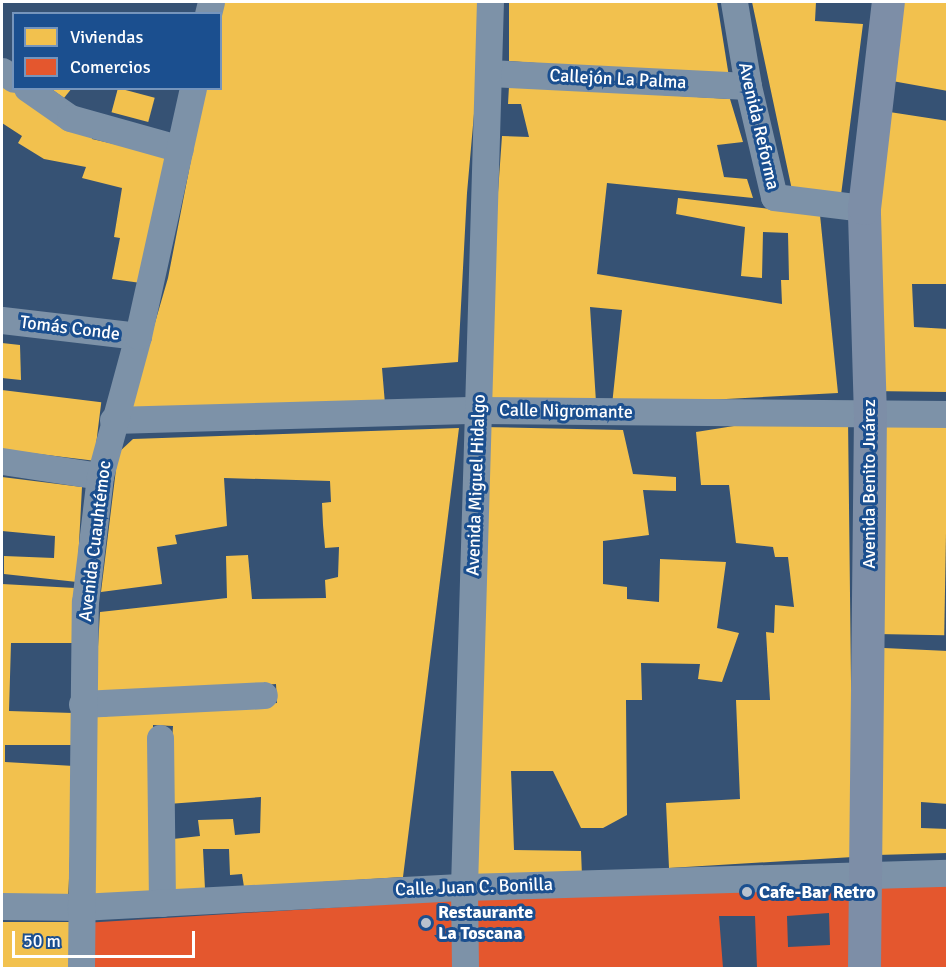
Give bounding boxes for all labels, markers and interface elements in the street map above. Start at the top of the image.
legend [12,12,222,90]
text: Viviendas [70,26,143,48]
text: Comercios [70,56,151,78]
street label: Avenida Reforma [734,60,784,192]
street label: Callejón La Palma [549,65,687,93]
street label: Tomás Conde [19,311,121,345]
street label: Avenida Miguel Hidalgo [462,394,490,576]
street label: Calle Nigromante [499,399,633,423]
street label: Avenida Benito Juárez [858,399,880,569]
street label: Avenida Cuauhtémoc [74,459,116,623]
street label: Calle Juan C. Bonilla [395,873,553,901]
place label: Cafe-Bar Retro [759,881,875,903]
marker: Cafe-Bar Retro [740,885,754,899]
place label: Restaurante La Toscana [438,902,533,944]
marker: Restaurante La Toscana [419,916,433,930]
scale bar [15,919,198,957]
text: 50 m [23,930,61,952]

